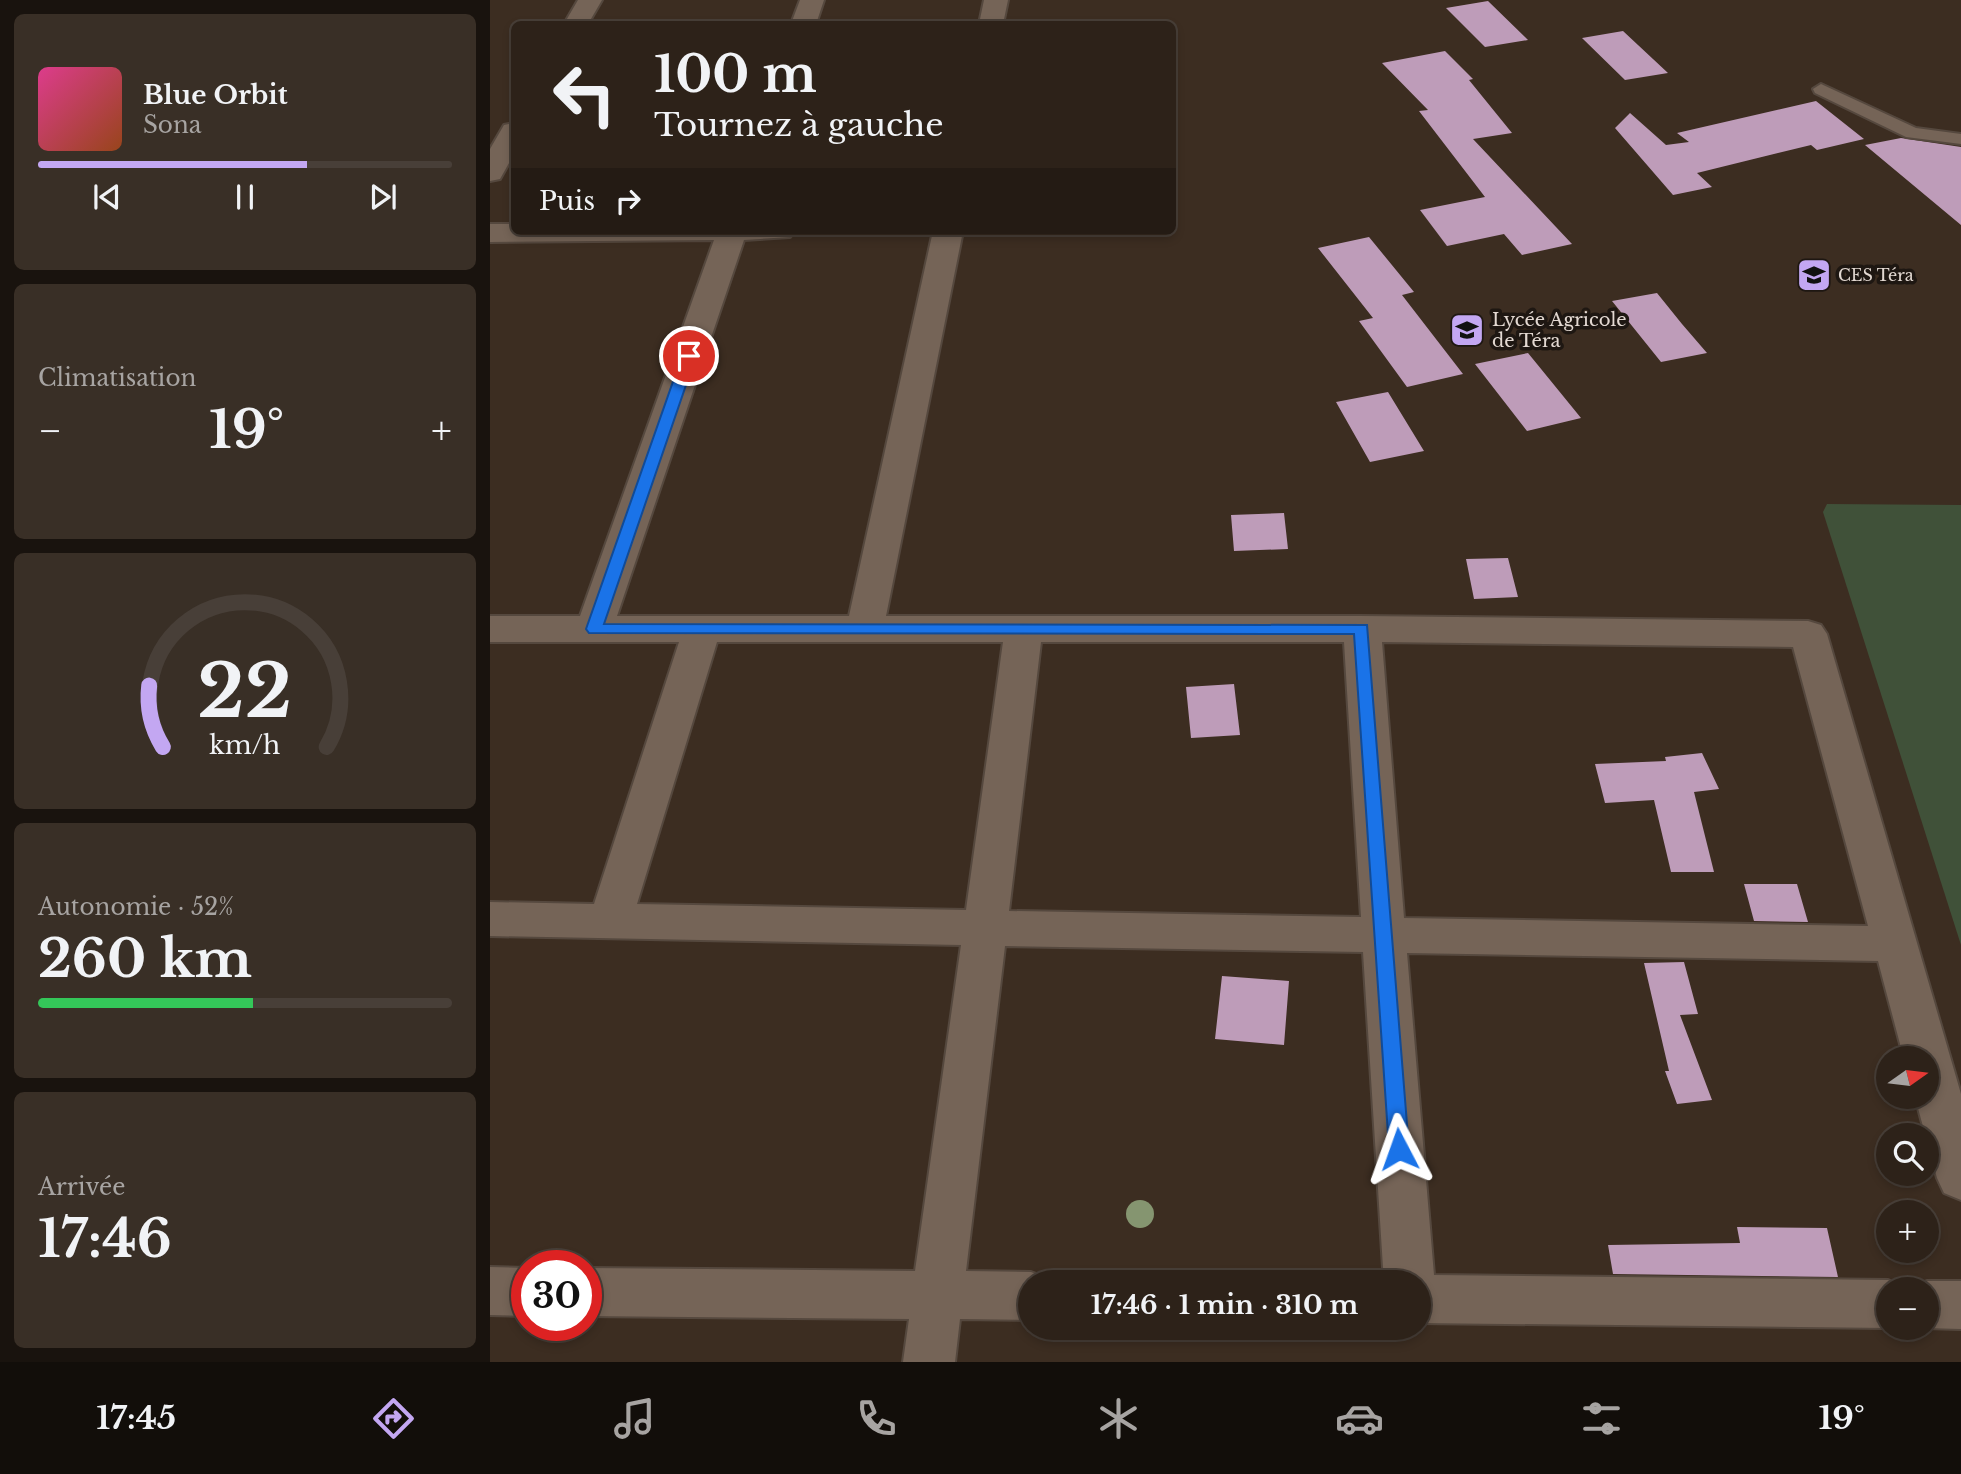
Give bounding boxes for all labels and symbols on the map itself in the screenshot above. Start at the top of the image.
school or university icon: CES Téra [1795,256,1833,294]
place label: CES Téra [1838,265,1914,285]
place label: Lycée Agricole de Téra [1492,309,1627,352]
school or university icon: Lycée Agricole de Téra [1448,311,1486,349]
pin [659,326,719,386]
north arrow [1876,1046,1939,1110]
position arrow [1362,1112,1436,1186]
speed limit sign: 30 [511,1250,602,1341]

